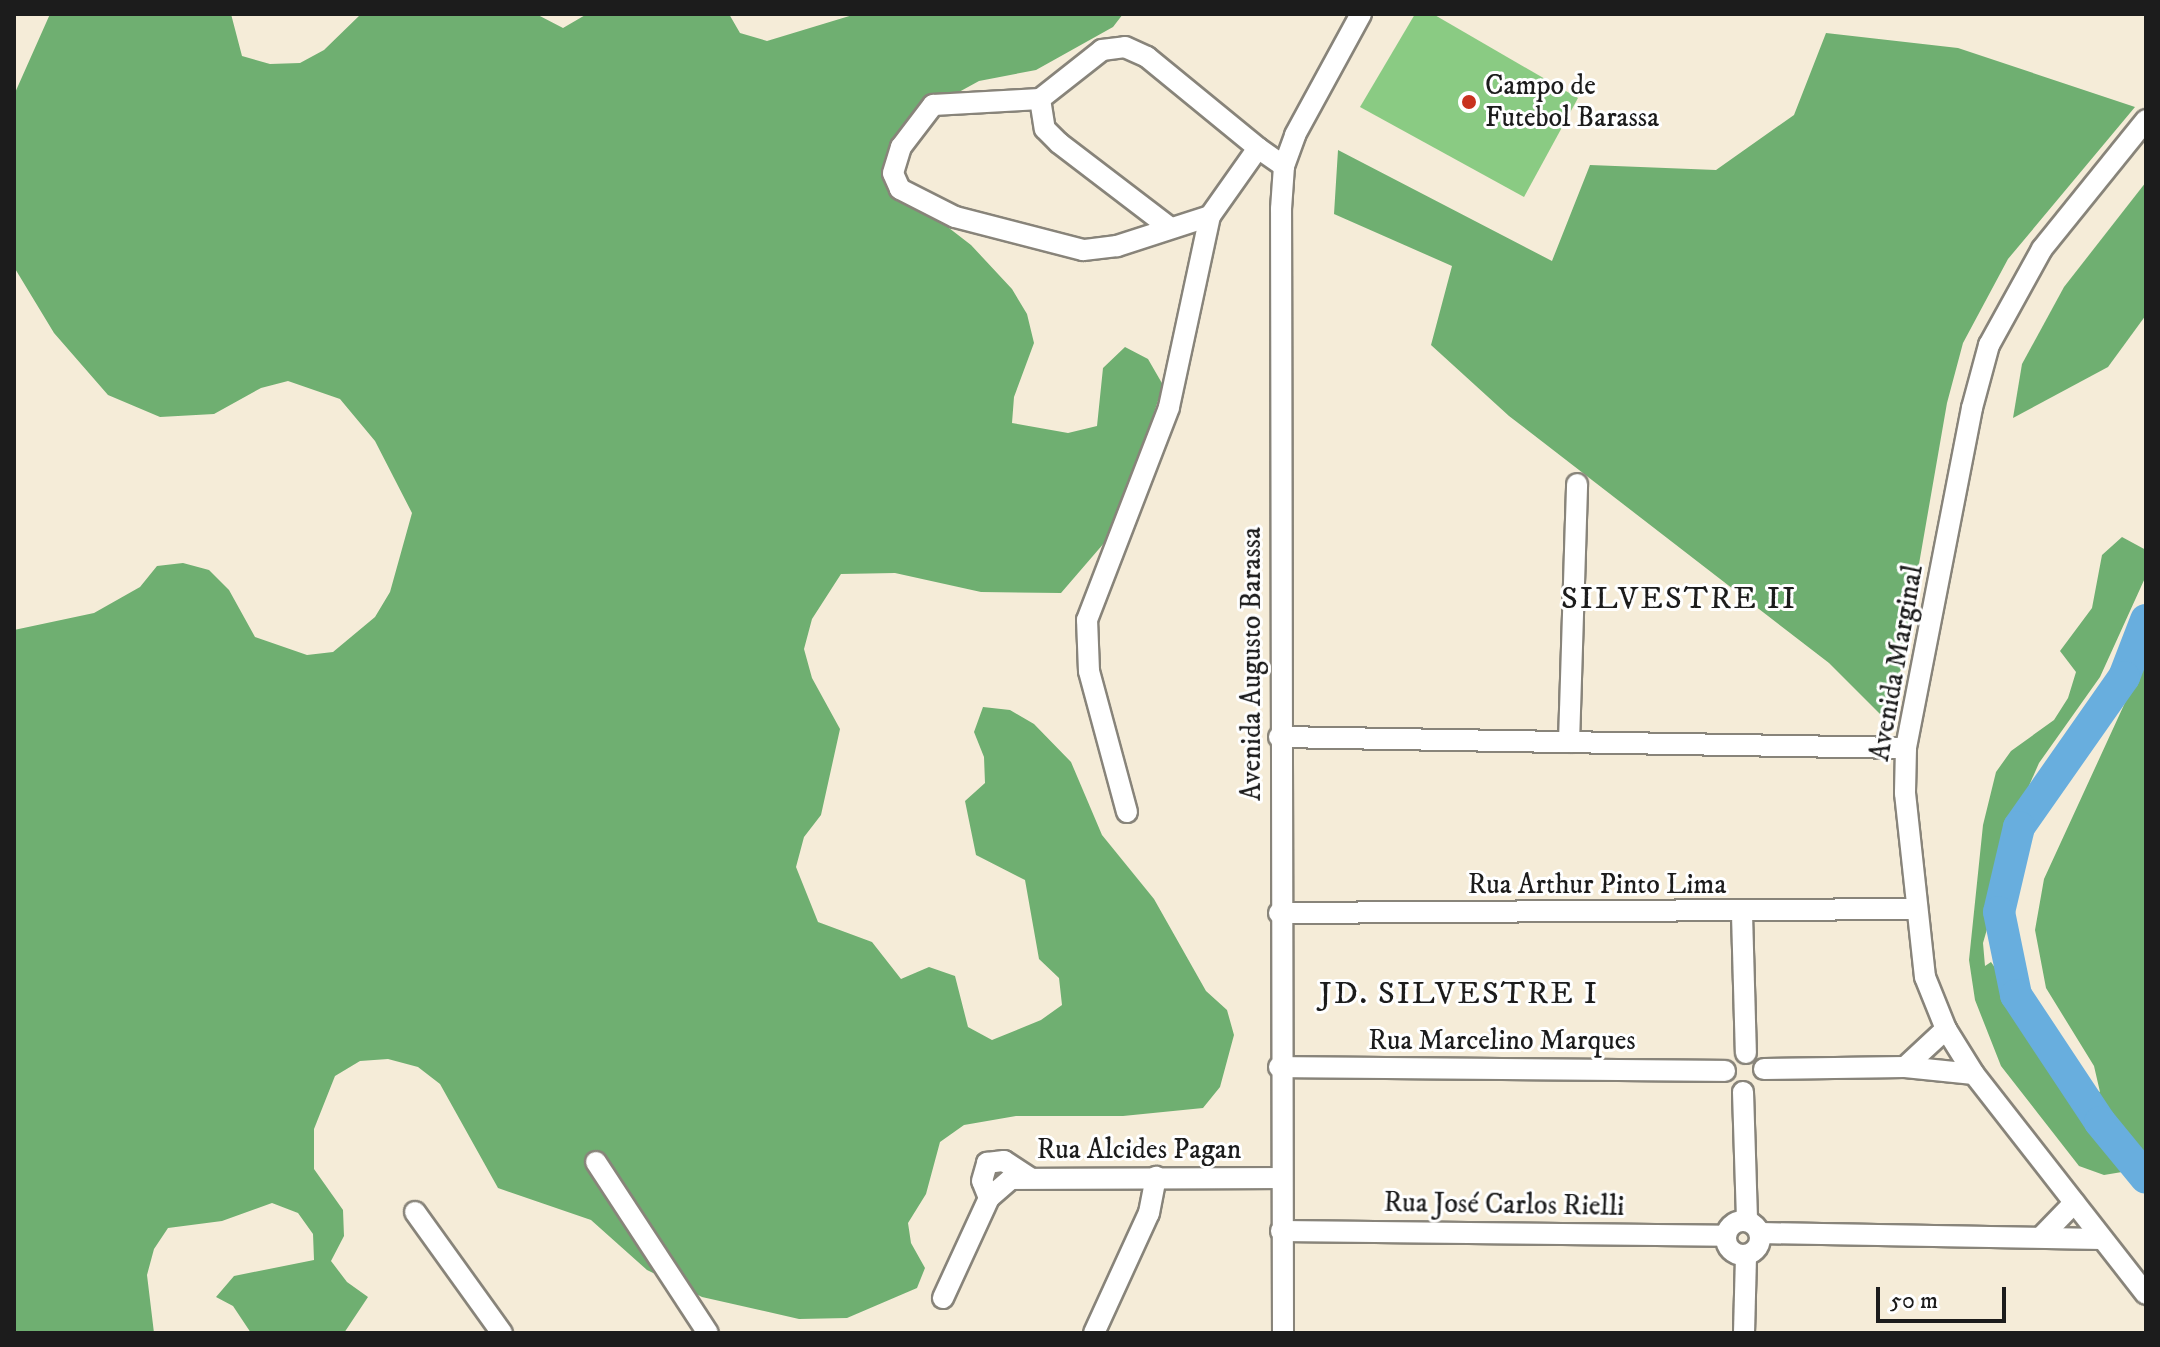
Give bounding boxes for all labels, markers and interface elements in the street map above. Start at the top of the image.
place label: Campo de Futebol Barassa [1485,69,1659,135]
marker: Campo de Futebol Barassa [1460,93,1478,111]
street label: Avenida Augusto Barassa [1235,527,1269,801]
street label: Avenida Marginal [1863,562,1931,764]
district label: SILVESTRE II [1561,580,1797,618]
street label: Rua Arthur Pinto Lima [1468,868,1726,902]
district label: JD. SILVESTRE I [1319,975,1599,1013]
street label: Rua Marcelino Marques [1368,1024,1636,1058]
street label: Rua Alcides Pagan [1037,1133,1241,1167]
street label: Rua José Carlos Rielli [1383,1186,1625,1224]
scale bar [1880,1271,2010,1321]
text: 50 m [1890,1286,1938,1316]

